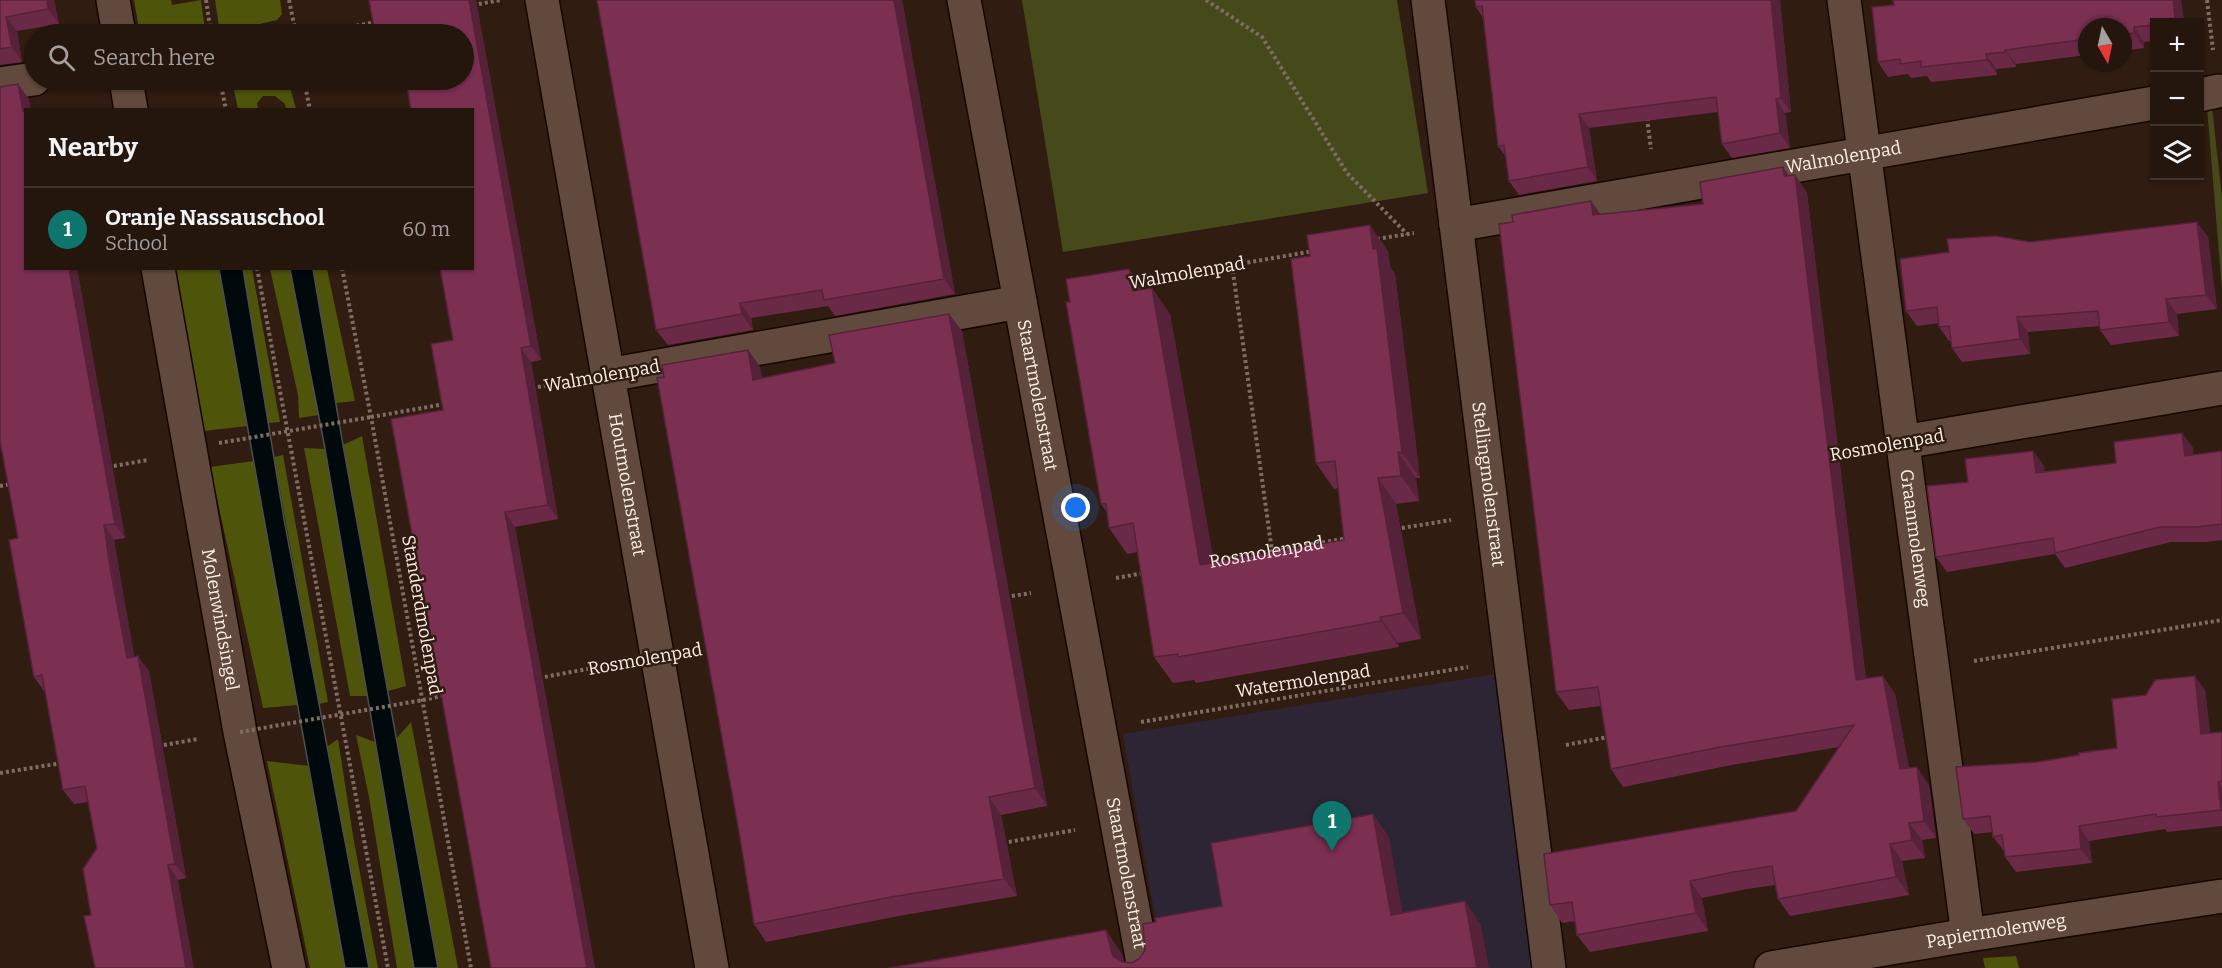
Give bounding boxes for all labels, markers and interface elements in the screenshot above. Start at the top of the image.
north arrow [2078,18,2132,72]
map controls [2150,18,2204,180]
button: + [2150,18,2204,72]
search box [24,24,474,90]
icon: search [45,41,78,74]
text: Search here [93,44,215,71]
button: − [2150,72,2204,126]
button: layers [2150,126,2204,180]
text: Nearby [48,132,138,163]
street label: Walmolenpad [1783,136,1903,178]
text: Oranje Nassauschool [105,204,325,231]
text: 1 [63,217,72,241]
text: 60 m [402,217,450,241]
text: School [105,231,168,255]
street label: Walmolenpad [1127,252,1247,294]
street label: Staartmolenstraat [1013,318,1062,473]
street label: Walmolenpad [542,355,662,397]
street label: Stellingmolenstraat [1467,400,1510,569]
street label: Houtmolenstraat [604,411,651,558]
street label: Rosmolenpad [1828,424,1946,466]
street label: Graanmolenweg [1895,468,1935,609]
your location [1061,493,1090,522]
street label: Rosmolenpad [1207,531,1325,573]
street label: Standerdmolenpad [397,533,447,697]
street label: Molenwindsingel [197,547,244,692]
street label: Rosmolenpad [586,638,704,680]
street label: Watermolenpad [1234,659,1372,702]
street label: Staartmolenstraat [1101,795,1151,951]
pin: 1 [1312,802,1352,851]
street label: Papiermolenweg [1924,909,2067,953]

